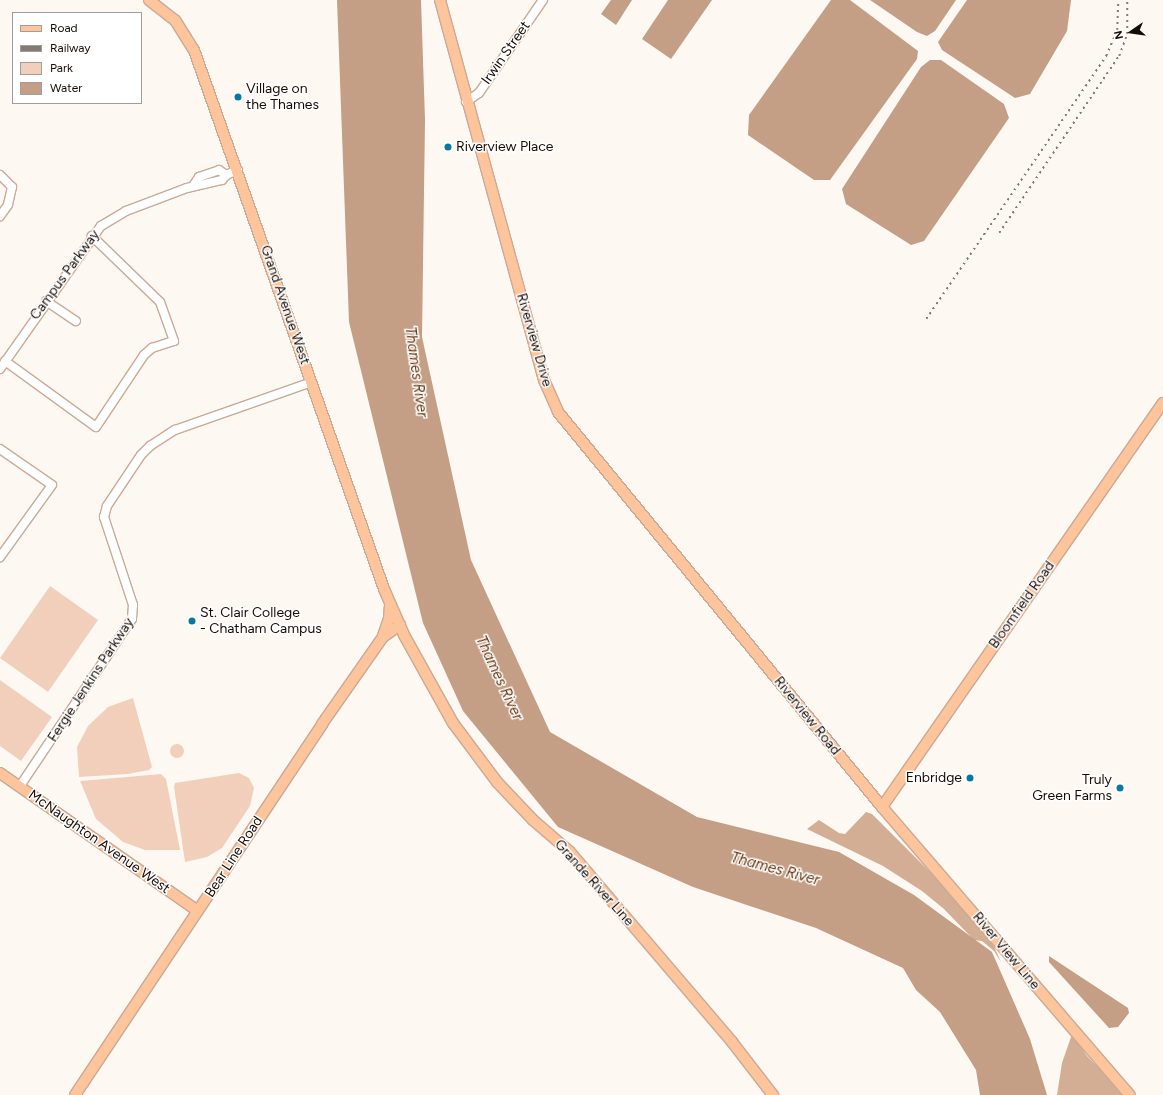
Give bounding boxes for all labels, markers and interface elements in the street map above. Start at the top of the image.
legend [12,12,142,104]
north arrow [1111,12,1151,52]
street label: Irwin Street [478,18,534,88]
text: Road [50,21,78,35]
text: N [1112,29,1126,40]
text: Railway [50,41,91,55]
text: Park [50,61,73,75]
text: Water [50,81,82,95]
place label: Village on the Thames [246,81,319,114]
marker: Village on the Thames [233,92,243,102]
place label: Riverview Place [456,139,553,155]
marker: Riverview Place [443,142,453,152]
street label: Campus Parkway [27,227,103,323]
street label: Grand Avenue West [257,243,313,367]
street label: Riverview Drive [513,291,555,389]
water label: Thames River [401,326,431,418]
street label: Bloomfield Road [986,558,1058,652]
place label: St. Clair College - Chatham Campus [200,605,322,638]
street label: Fergie Jenkins Parkway [45,615,137,745]
marker: St. Clair College - Chatham Campus [187,616,197,626]
water label: Thames River [472,633,526,723]
street label: Riverview Road [770,673,844,759]
place label: Enbridge [906,770,962,786]
place label: Truly Green Farms [1032,772,1112,804]
marker: Enbridge [965,773,975,783]
marker: Truly Green Farms [1115,783,1125,793]
street label: McNaughton Avenue West [25,787,173,897]
street label: Bear Line Road [202,813,266,901]
street label: Grande River Line [551,836,637,930]
water label: Thames River [729,849,821,889]
street label: River View Line [969,909,1043,993]

